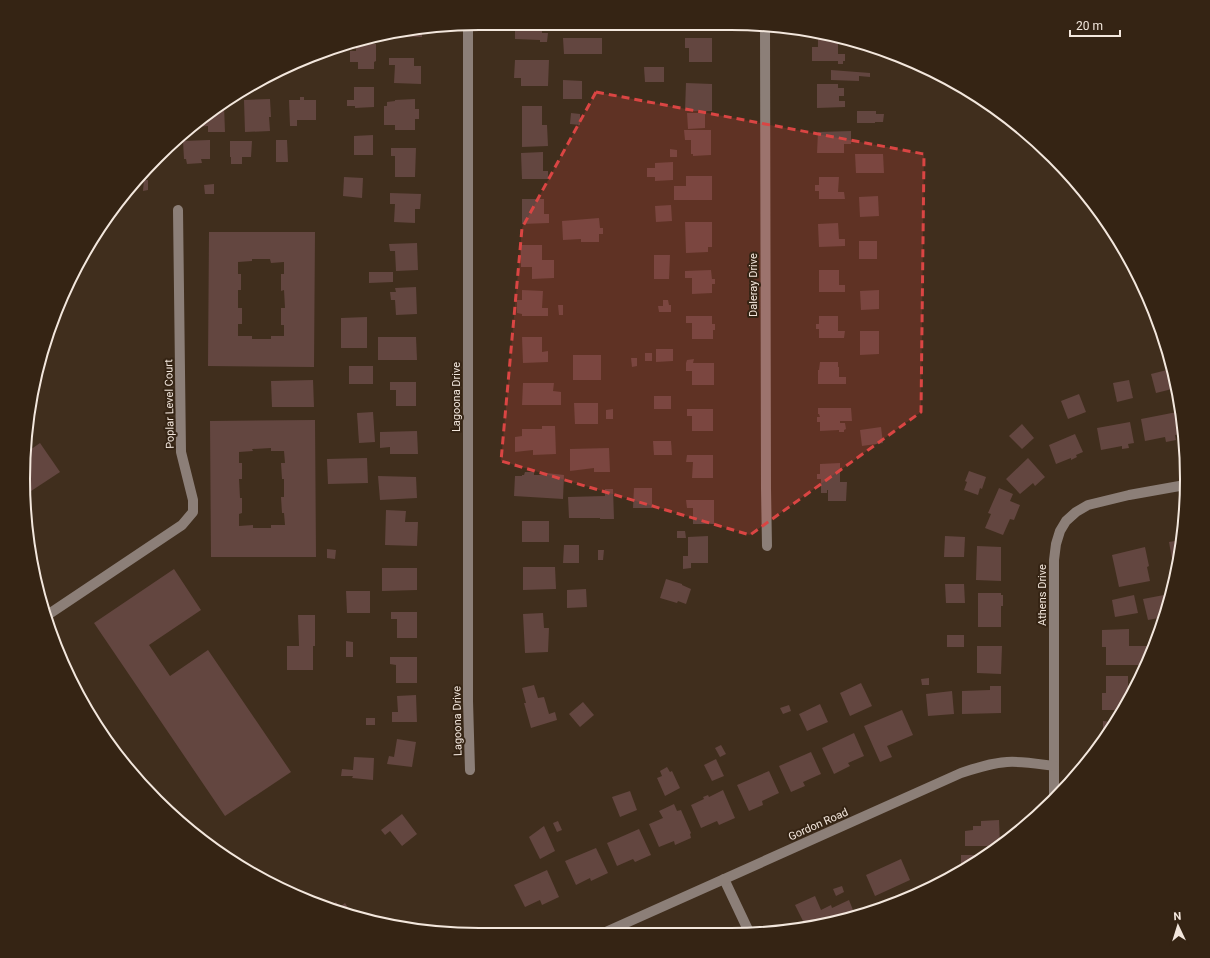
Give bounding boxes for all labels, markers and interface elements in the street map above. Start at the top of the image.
scale bar [1070,12,1120,38]
text: 20 m [1076,19,1103,33]
street label: Daleray Drive [747,253,760,317]
street label: Poplar Level Court [162,359,177,449]
street label: Lagoona Drive [450,362,463,432]
street label: Athens Drive [1036,564,1049,626]
street label: Lagoona Drive [450,686,465,756]
street label: Gordon Road [786,806,850,843]
north arrow [1158,906,1198,946]
text: N [1173,910,1182,923]

